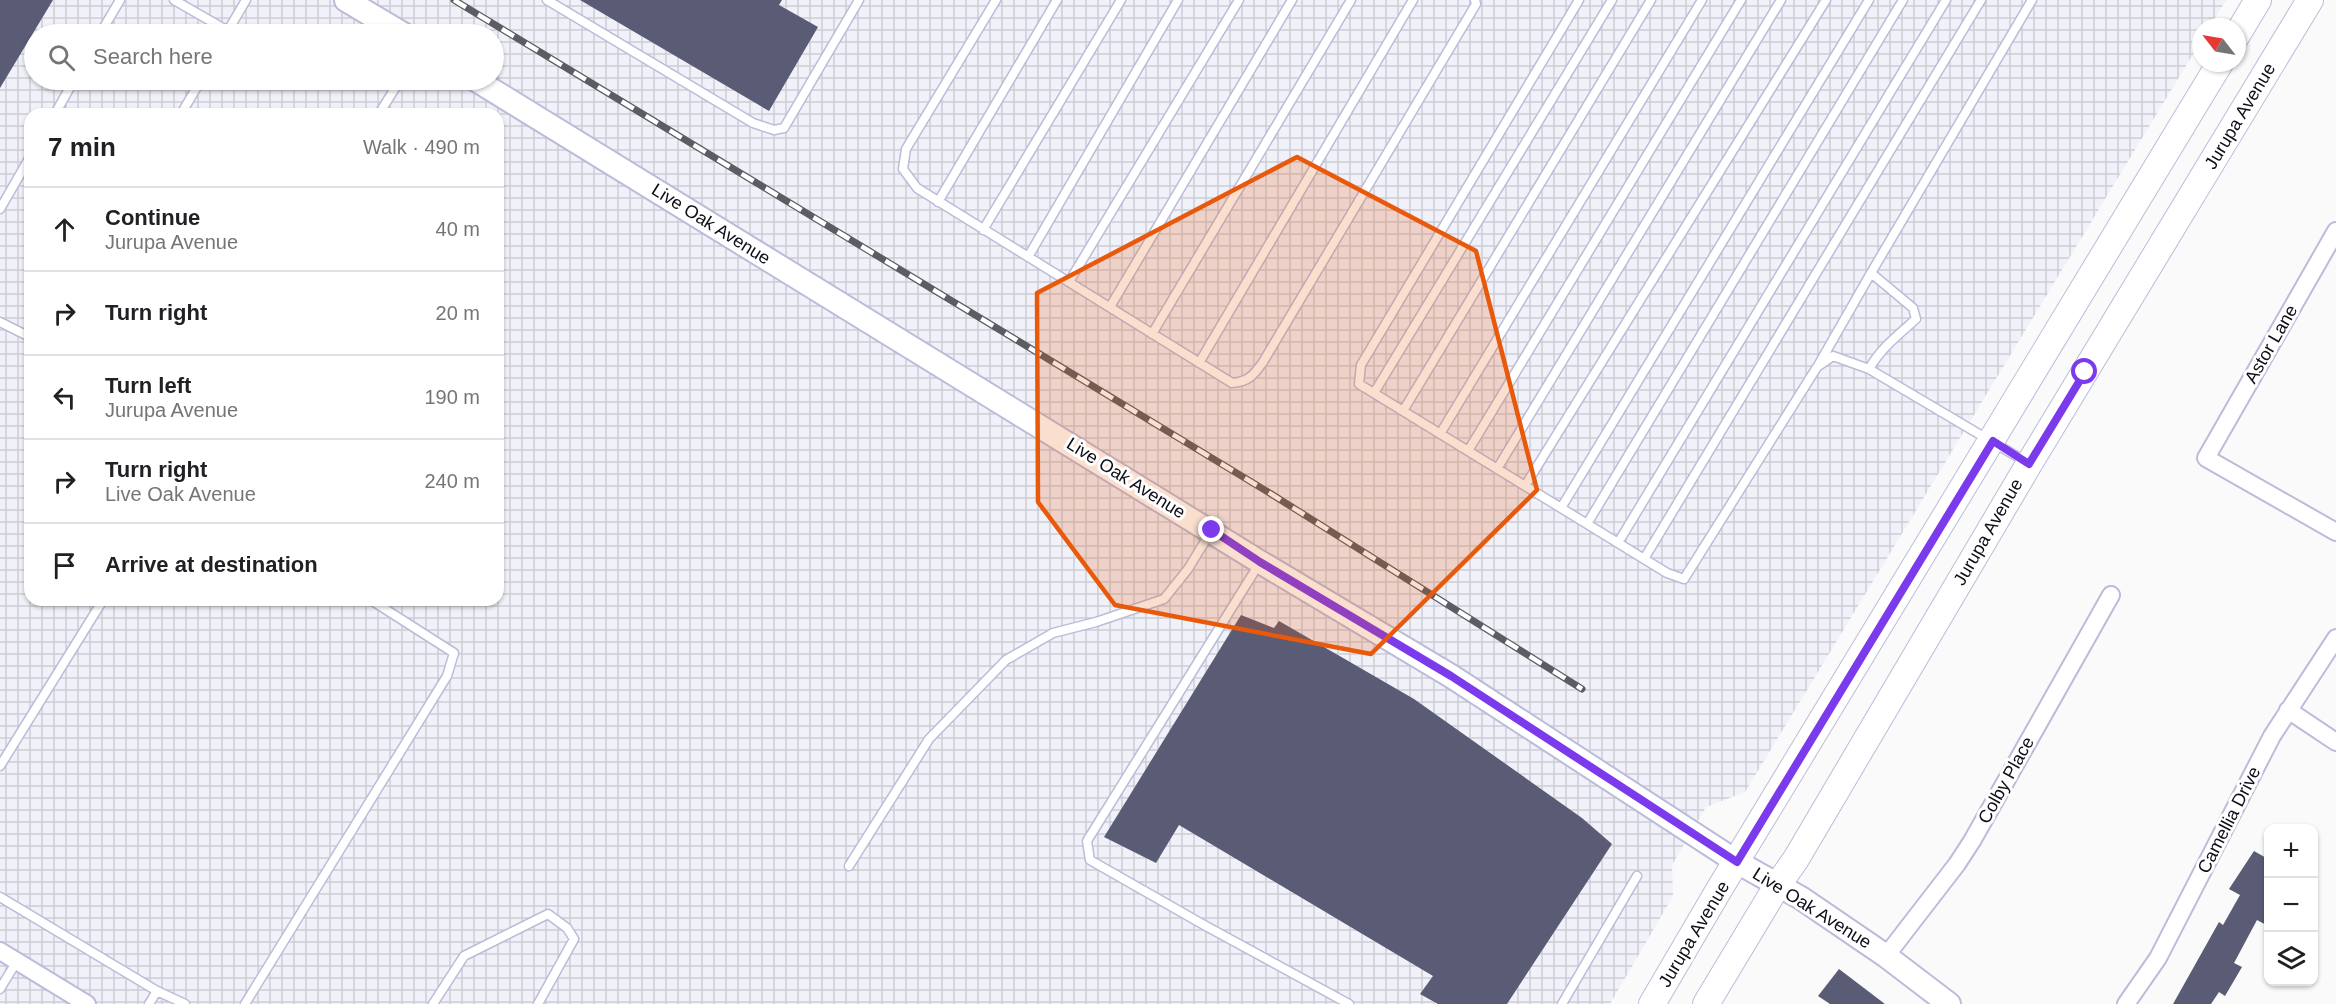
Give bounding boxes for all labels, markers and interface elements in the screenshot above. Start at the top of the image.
north arrow [2192,18,2246,72]
search box [24,24,504,90]
icon: search [45,41,78,74]
text: Search here [93,44,213,69]
street label: Jurupa Avenue [2201,60,2279,172]
text: 7 min [48,132,116,162]
text: Walk · 490 m [363,136,480,158]
street label: Live Oak Avenue [648,180,774,268]
text: Continue [105,205,200,230]
icon: ahead [48,213,81,246]
text: 40 m [436,218,480,240]
text: Jurupa Avenue [105,231,238,253]
icon: right [48,297,81,330]
text: Turn right [105,300,207,325]
street label: Astor Lane [2241,301,2301,387]
text: 20 m [436,302,480,324]
route start [2071,358,2097,384]
text: Turn left [105,373,191,398]
icon: left [48,381,81,414]
text: 190 m [424,386,480,408]
text: Jurupa Avenue [105,399,238,421]
street label: Live Oak Avenue [1063,434,1189,522]
text: Turn right [105,457,207,482]
icon: right [48,465,81,498]
text: 240 m [424,470,480,492]
street label: Jurupa Avenue [1949,475,2027,589]
text: Live Oak Avenue [105,483,256,505]
route end [1198,516,1224,542]
icon: arrive [48,549,81,582]
text: Arrive at destination [105,552,318,577]
street label: Colby Place [1974,733,2038,827]
street label: Camellia Drive [2194,763,2264,877]
map controls [2264,824,2318,986]
button: + [2264,824,2318,878]
street label: Live Oak Avenue [1749,864,1875,952]
street label: Jurupa Avenue [1655,878,1733,990]
button: − [2264,878,2318,932]
button: layers [2264,932,2318,986]

